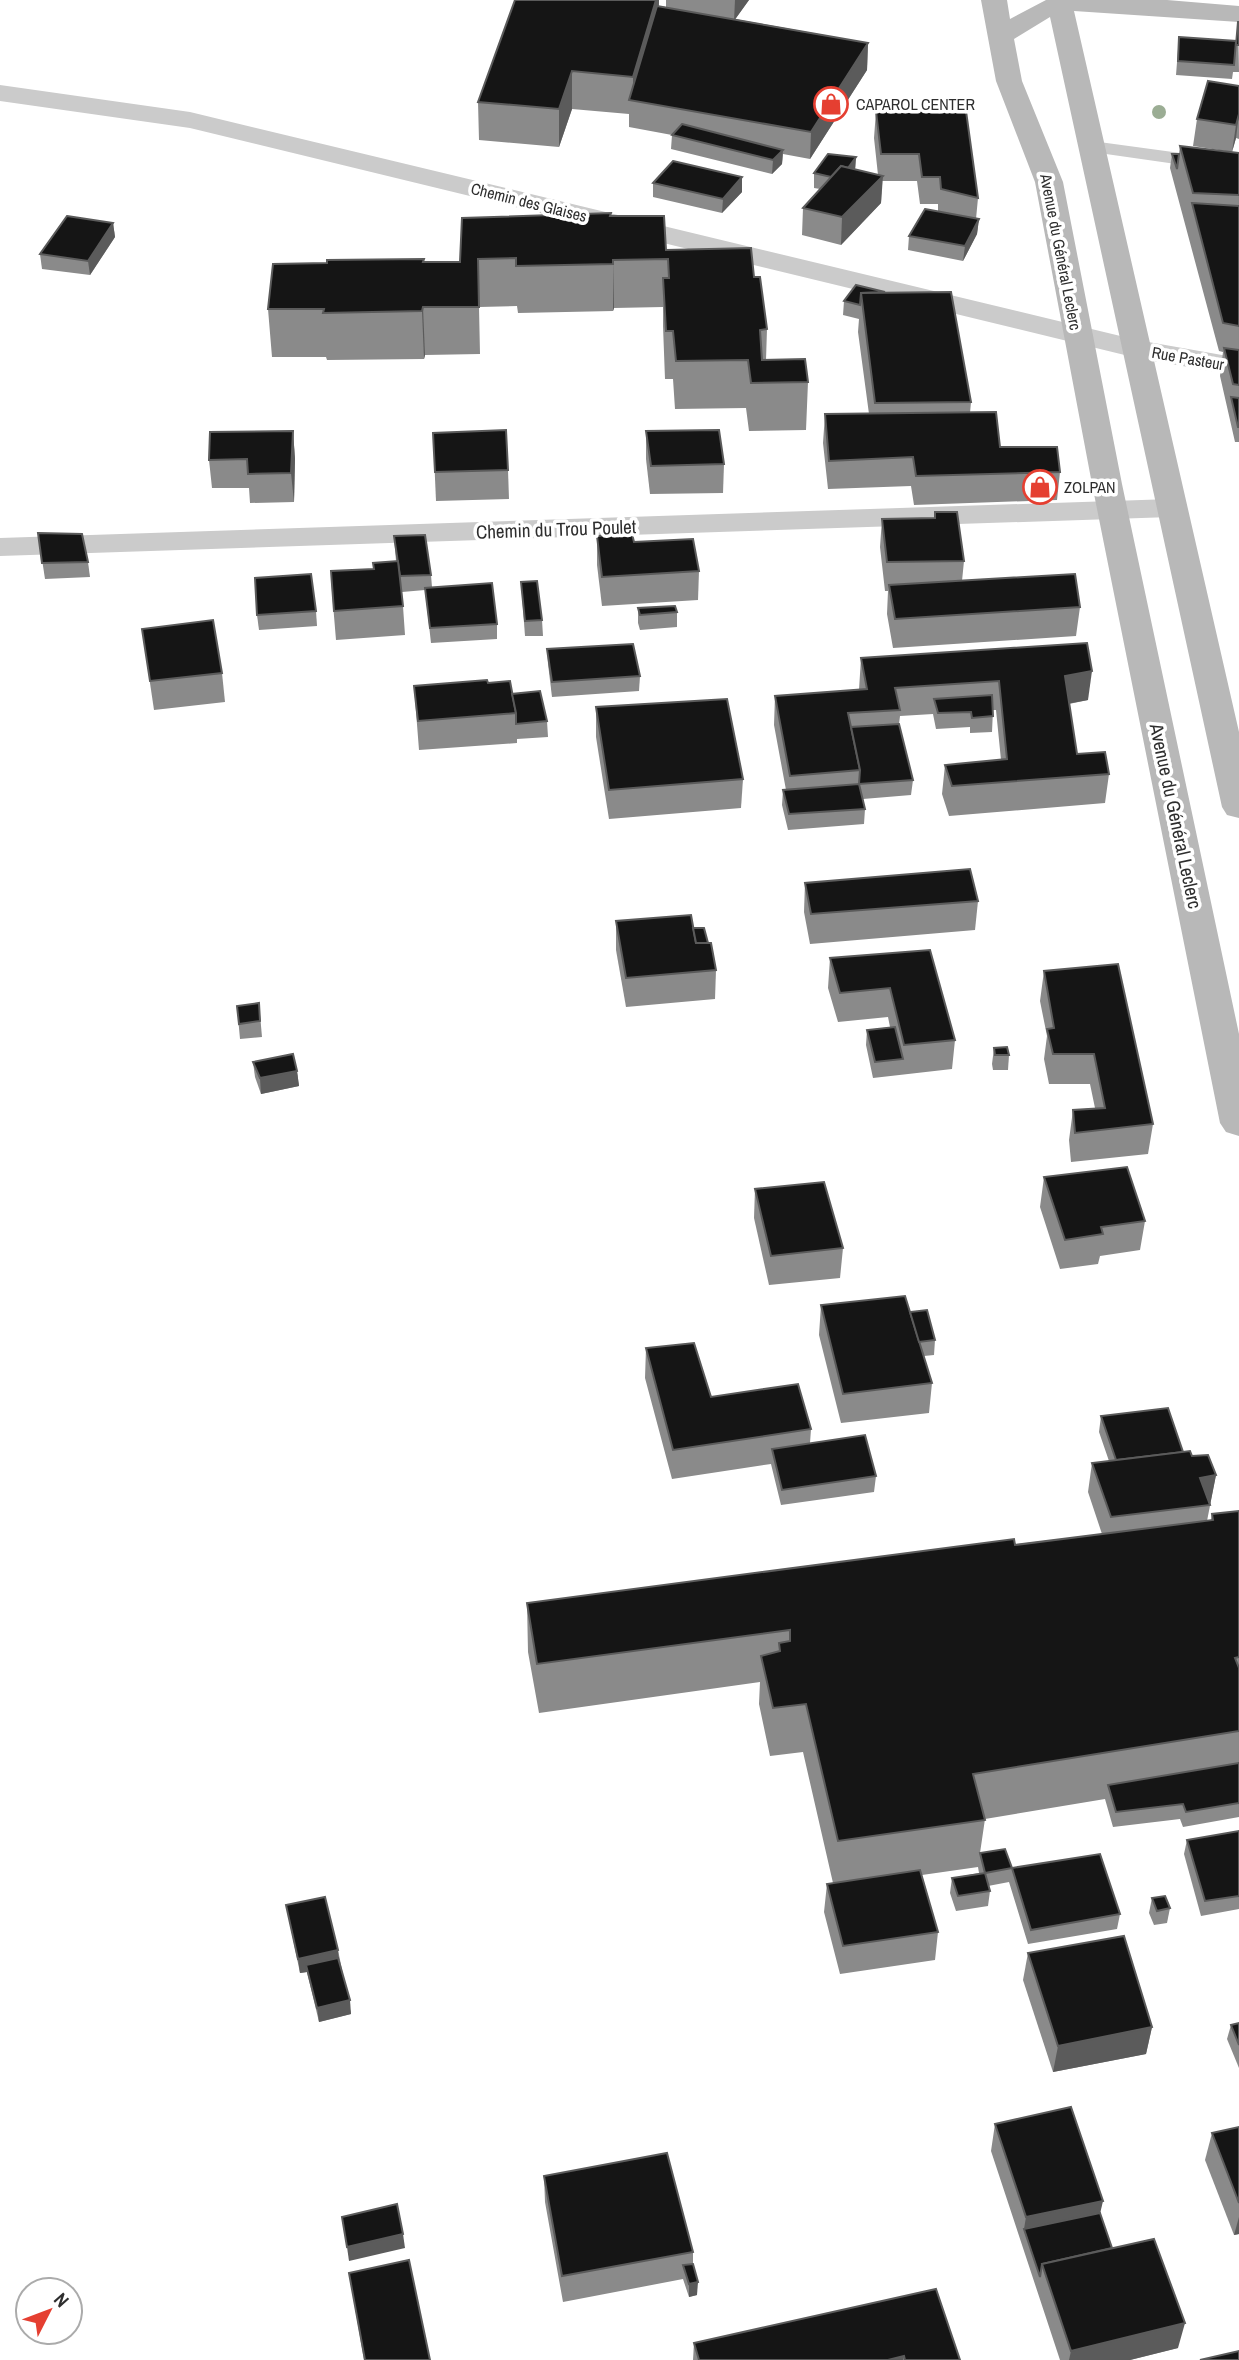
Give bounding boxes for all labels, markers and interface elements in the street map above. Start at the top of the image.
shop icon: CAPAROL CENTER [812,85,850,123]
place label: CAPAROL CENTER [856,93,975,115]
street label: Avenue du Général Leclerc [1035,171,1087,332]
street label: Chemin des Glaises [469,177,589,227]
street label: Rue Pasteur [1150,341,1226,375]
shop icon: ZOLPAN [1021,468,1059,506]
place label: ZOLPAN [1064,476,1116,498]
street label: Chemin du Trou Poulet [475,513,637,545]
street label: Avenue du Général Leclerc [1143,720,1208,911]
north arrow [14,2276,84,2346]
text: N [48,2287,75,2313]

